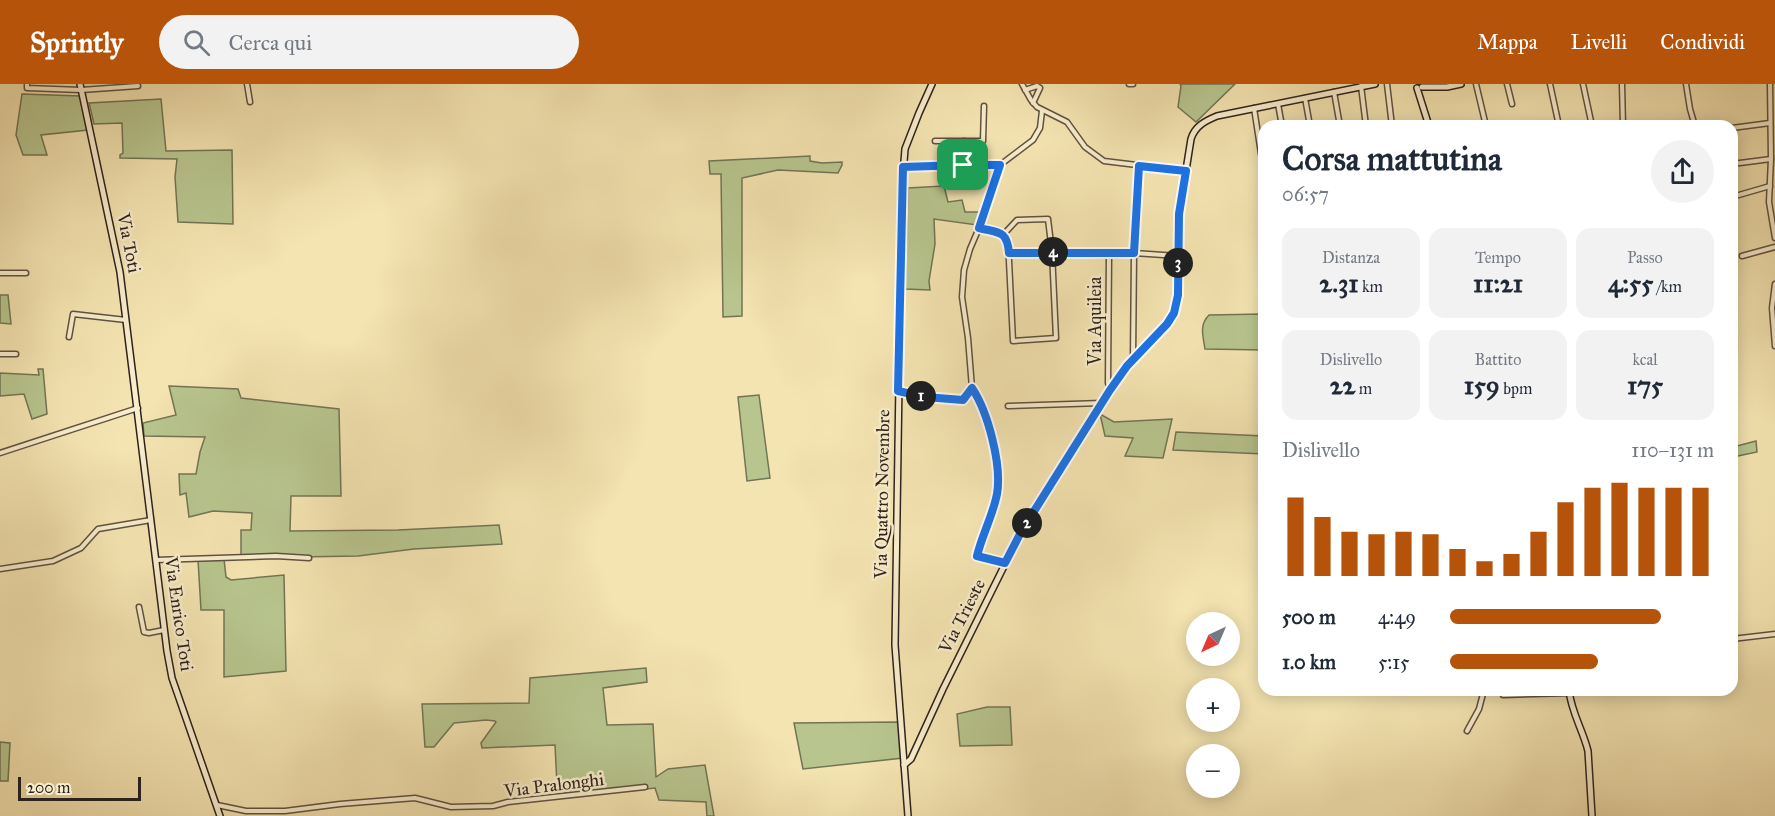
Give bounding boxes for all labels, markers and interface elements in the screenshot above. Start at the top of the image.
search box [159,15,579,69]
text: Sprintly [30,25,123,60]
icon: search [180,26,213,59]
text: Cerca qui [228,29,312,56]
text: Mappa [1477,29,1538,55]
text: Livelli [1571,29,1627,55]
text: Condividi [1660,29,1745,55]
pin [937,139,988,190]
text: Corsa mattutina [1282,139,1502,179]
button: share [1651,140,1714,203]
icon: arrive [946,148,979,181]
text: 06:57 [1282,182,1329,206]
street label: Via Toti [112,210,146,275]
pin: 4 [1038,237,1068,267]
text: 4 [1049,242,1057,261]
pin: 3 [1163,248,1193,278]
text: Distanza [1322,248,1380,267]
text: Tempo [1475,248,1521,267]
text: Passo [1627,248,1663,267]
text: 3 [1175,253,1181,272]
text: 2.31 [1319,267,1359,299]
text: 11:21 [1473,267,1523,299]
text: 4:55 [1608,267,1653,299]
street label: Via Aquileia [1084,276,1107,366]
text: km [1359,277,1383,296]
text: /km [1653,277,1682,296]
text: Dislivello [1320,350,1382,369]
text: Battito [1475,350,1521,369]
text: kcal [1632,350,1658,369]
text: 22 [1330,369,1355,401]
text: 159 [1464,369,1500,401]
text: 175 [1627,369,1663,401]
text: m [1355,379,1372,398]
text: bpm [1500,379,1532,398]
pin: 1 [906,381,936,411]
text: 1 [918,386,924,405]
street label: Via Quattro Novembre [870,409,894,580]
text: Dislivello [1282,438,1360,462]
text: 110–131 m [1631,438,1714,462]
pin: 2 [1012,508,1042,538]
text: 2 [1023,513,1031,532]
street label: Via Enrico Toti [160,554,198,673]
street label: Via Trieste [933,575,990,658]
text: 500 m [1282,605,1336,629]
text: 4:49 [1378,605,1416,629]
north arrow [1186,612,1240,666]
map controls [1186,612,1240,798]
text: 1.0 km [1282,650,1336,674]
text: 5:15 [1378,650,1409,674]
button: + [1186,678,1240,732]
button: − [1186,744,1240,798]
street label: Via Pralonghi [502,768,605,803]
scale bar [18,774,141,802]
text: 200 m [27,778,70,797]

